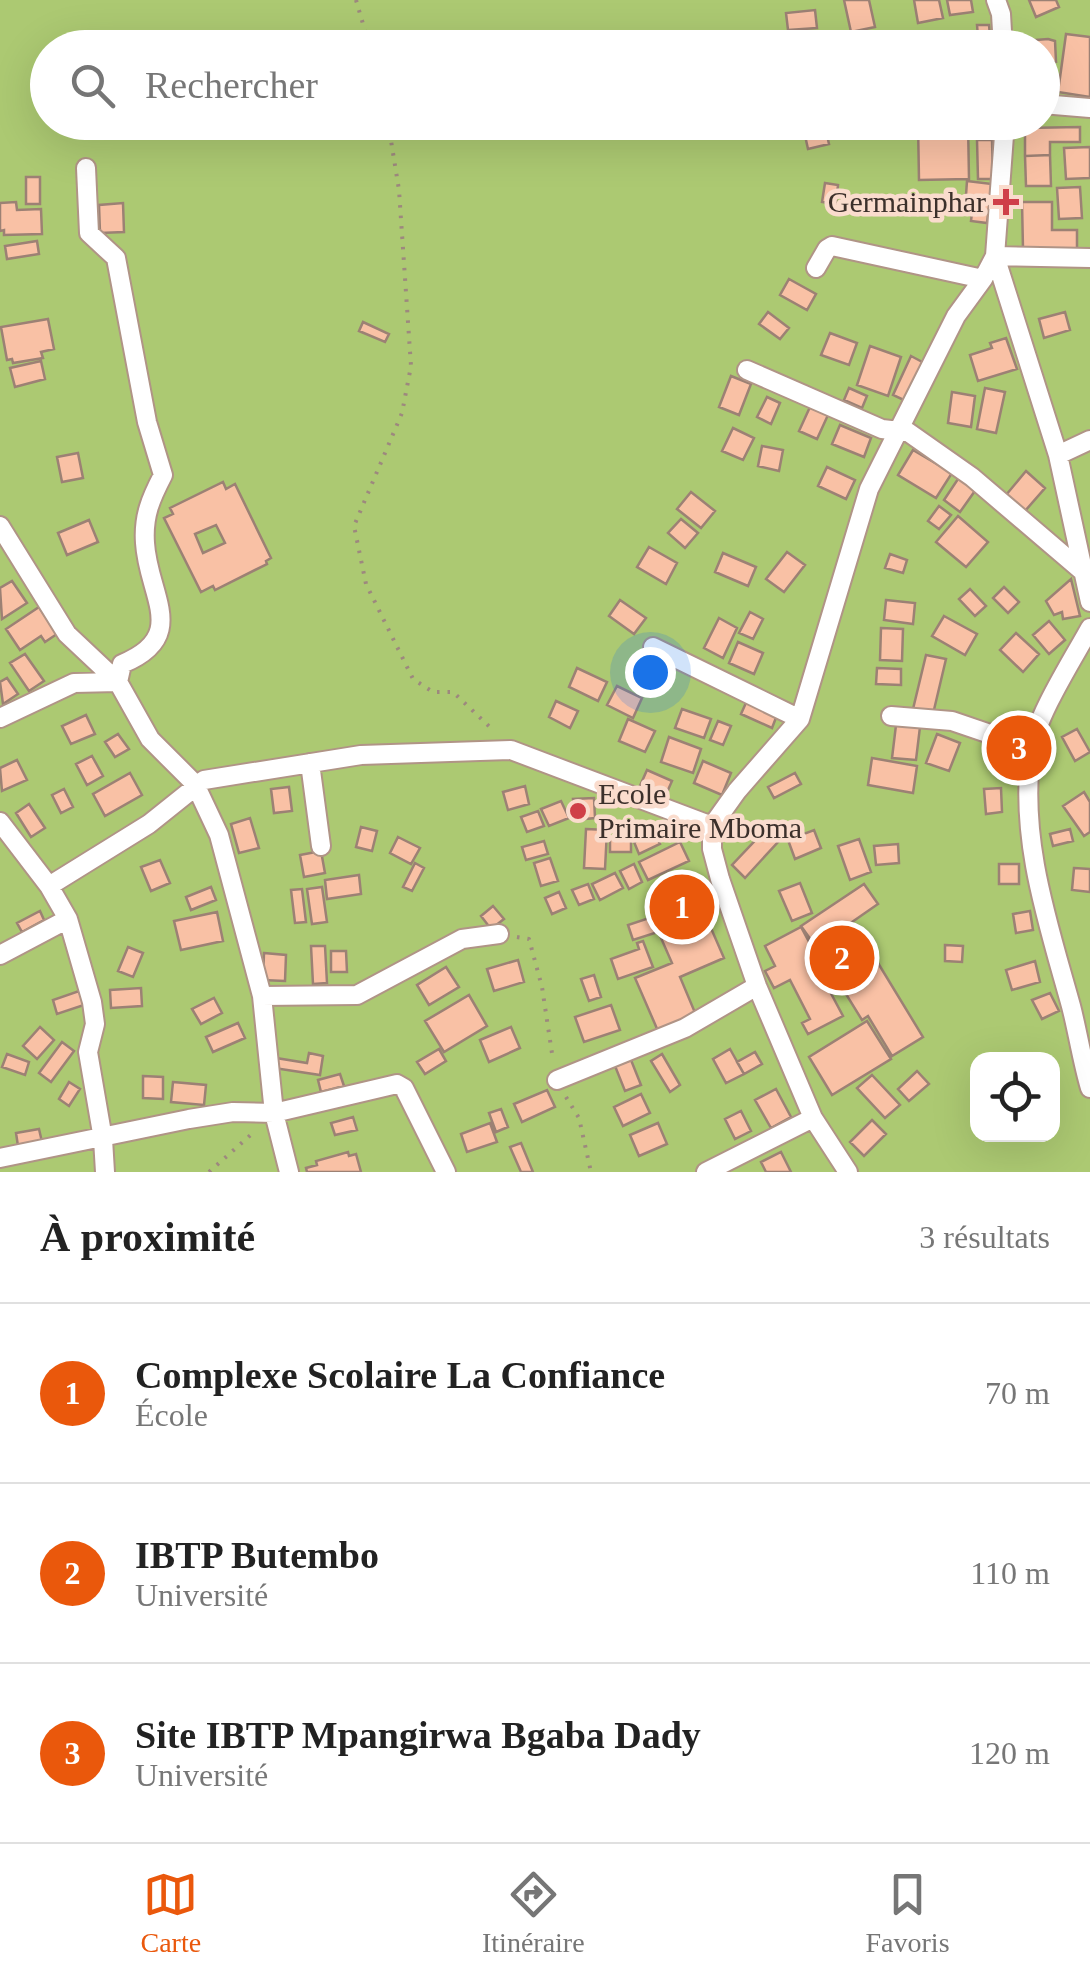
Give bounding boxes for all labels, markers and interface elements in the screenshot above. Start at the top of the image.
search box [30,30,1060,140]
icon: search [65,58,120,113]
text: Rechercher [145,64,318,106]
place label: Germainphar [828,185,986,218]
marker: Germainphar [995,191,1017,213]
your location [625,647,676,698]
pin: 3 [986,710,1052,786]
place label: Ecole Primaire Mboma [598,777,802,844]
marker: Ecole Primaire Mboma [567,800,589,822]
pin: 1 [650,870,714,944]
pin: 2 [810,920,874,996]
map controls [970,1052,1060,1142]
button: locate [970,1052,1060,1142]
text: À proximité [40,1214,255,1260]
text: 3 résultats [919,1219,1050,1255]
text: Complexe Scolaire La Confiance [135,1354,665,1396]
text: 1 [65,1375,81,1411]
text: 70 m [985,1375,1050,1411]
text: École [135,1397,208,1433]
text: IBTP Butembo [135,1534,379,1576]
text: 2 [65,1555,81,1591]
text: 110 m [970,1555,1050,1591]
text: Université [135,1577,268,1613]
text: Site IBTP Mpangirwa Bgaba Dady [135,1714,701,1756]
text: 3 [65,1735,81,1771]
text: 120 m [969,1735,1050,1771]
text: Université [135,1757,268,1793]
tab: Carte [140,1867,201,1959]
tab: Itinéraire [482,1867,585,1959]
tab: Favoris [866,1867,950,1959]

